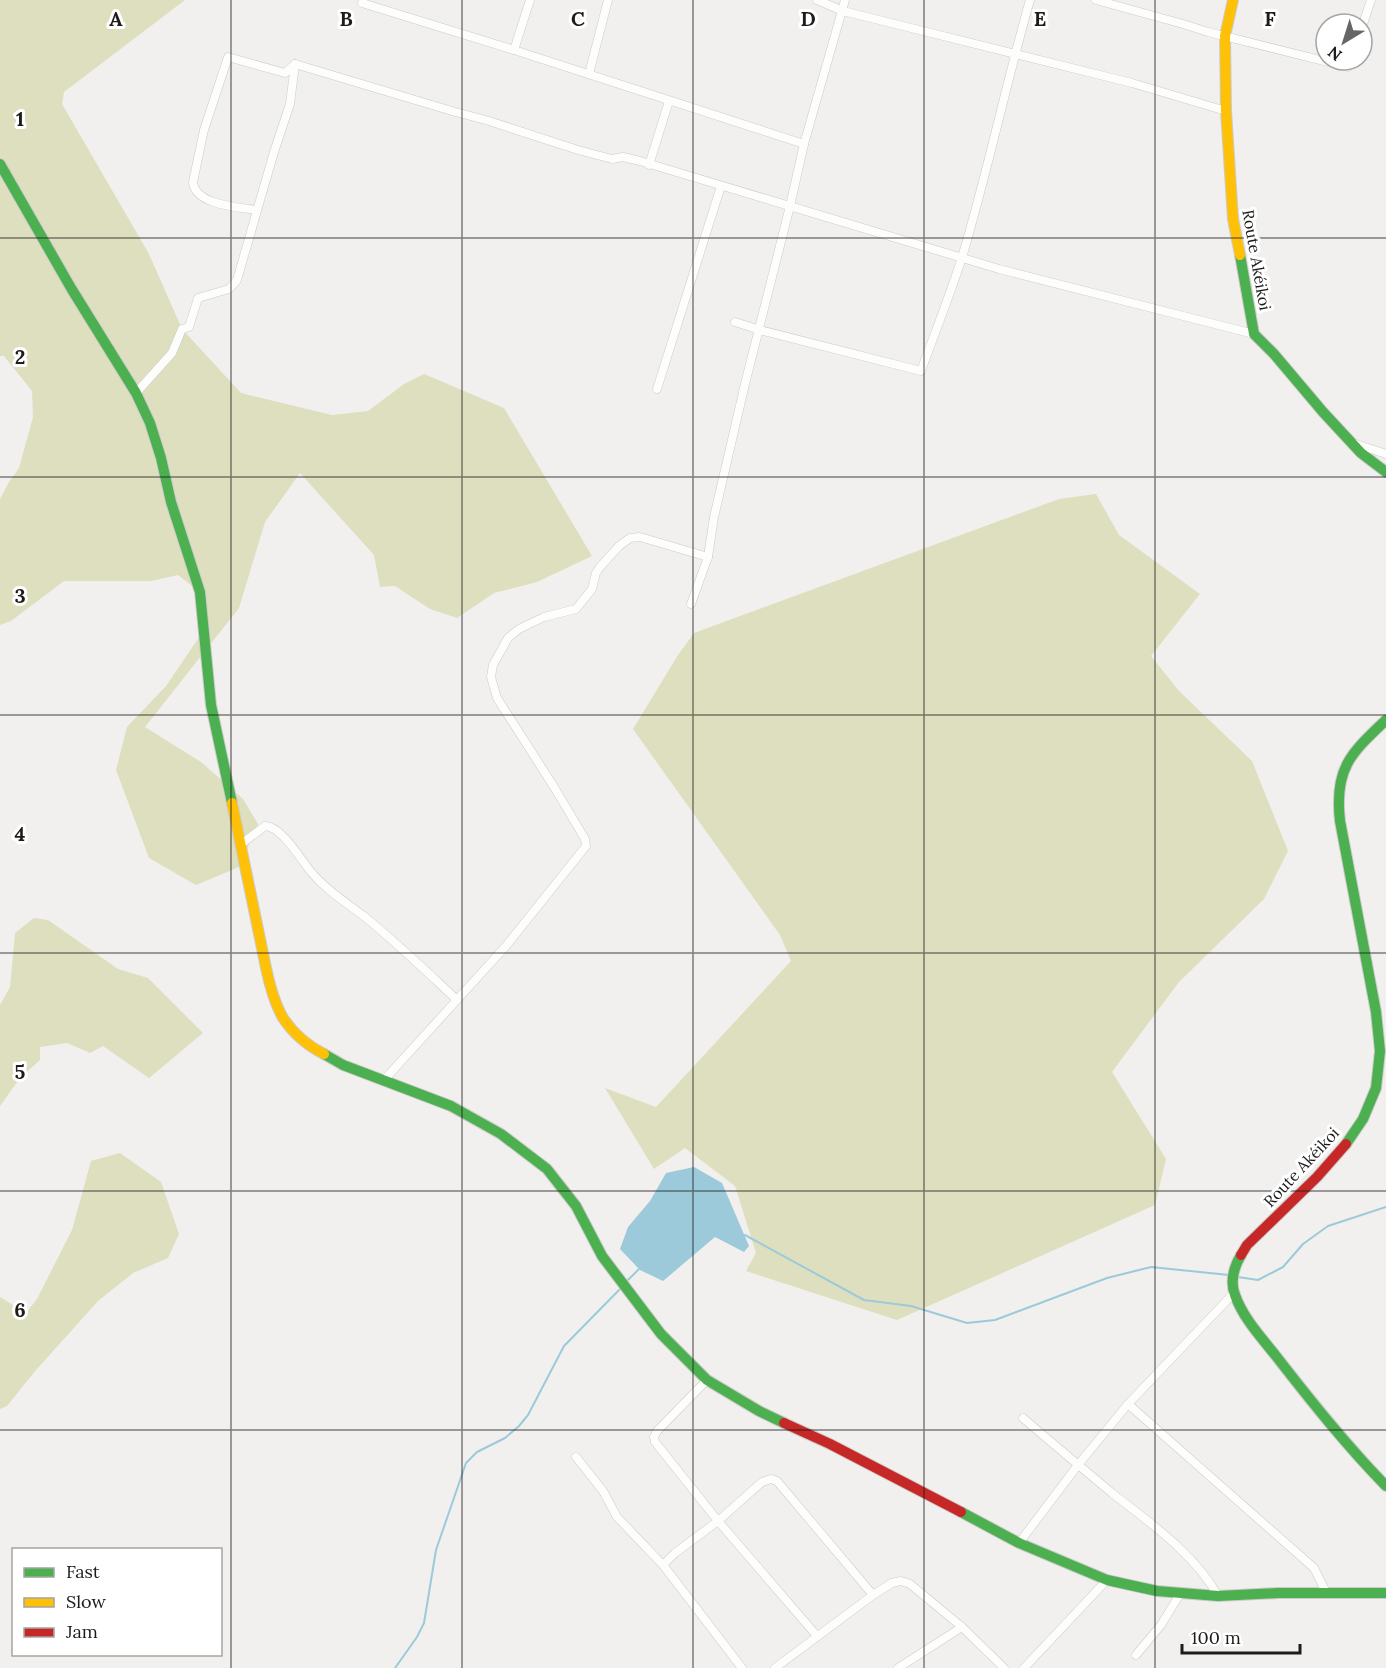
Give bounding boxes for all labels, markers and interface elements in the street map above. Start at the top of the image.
text: A [109,6,123,31]
text: B [339,6,353,31]
text: C [571,6,585,31]
text: D [800,6,816,31]
text: E [1034,6,1046,31]
text: F [1264,6,1276,31]
north arrow [1314,12,1374,72]
text: N [1324,42,1346,66]
text: 1 [16,106,24,131]
street label: Route Akéikoi [1238,208,1276,312]
text: 2 [15,344,25,369]
text: 3 [14,583,26,608]
text: 4 [15,821,26,846]
text: 5 [15,1059,26,1084]
street label: Route Akéikoi [1259,1123,1343,1211]
text: 6 [14,1297,26,1322]
legend [12,1548,222,1656]
text: Fast [66,1560,100,1583]
text: Slow [66,1590,106,1613]
scale bar [1182,1617,1300,1655]
text: Jam [65,1620,98,1643]
text: 100 m [1191,1626,1241,1649]

